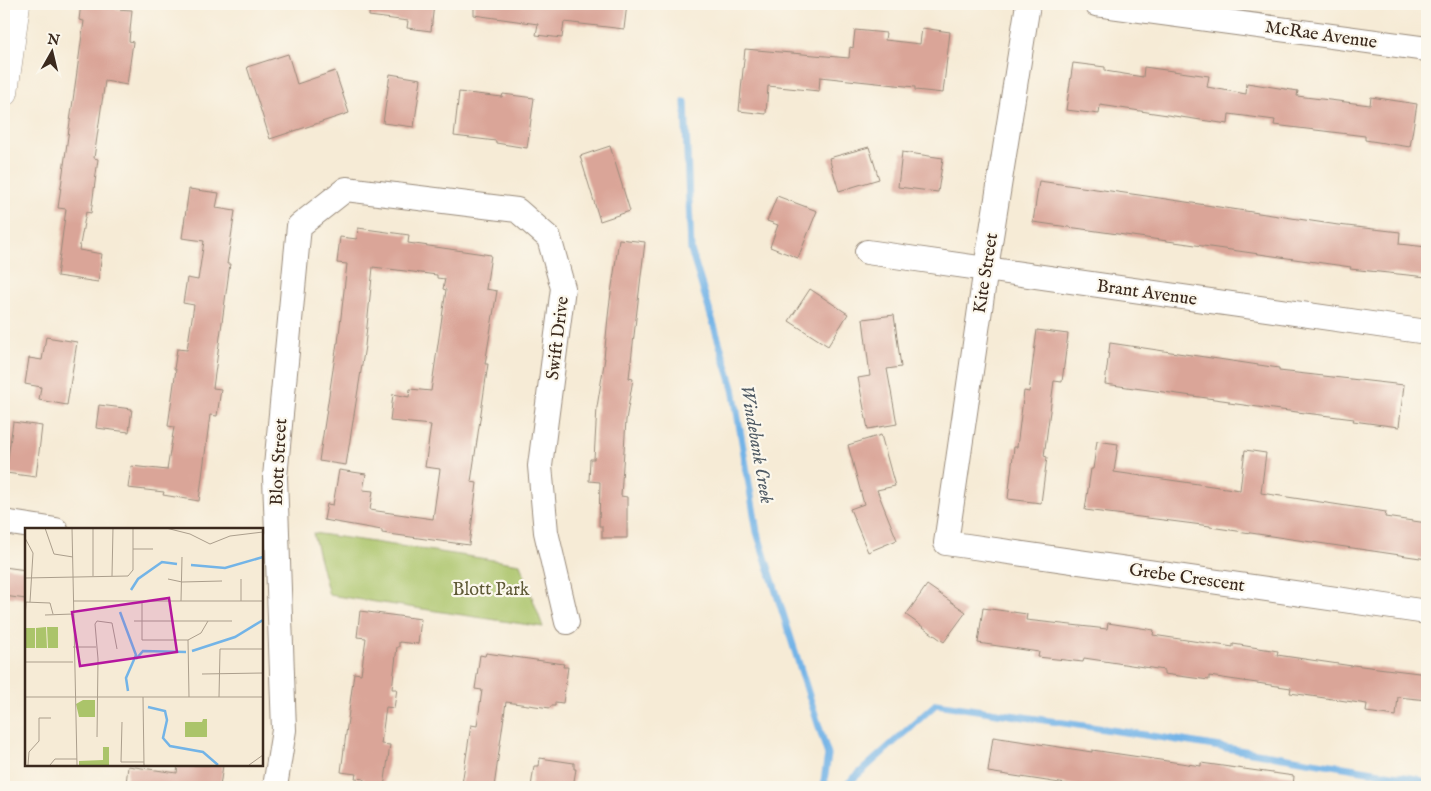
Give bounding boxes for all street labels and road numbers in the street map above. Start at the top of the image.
street label: McRae Avenue [1263,16,1378,55]
street label: Kite Street [969,231,1004,315]
street label: Brant Avenue [1095,275,1198,312]
street label: Swift Drive [542,295,575,381]
street label: Blott Street [266,418,293,506]
street label: Grebe Crescent [1127,559,1246,598]

